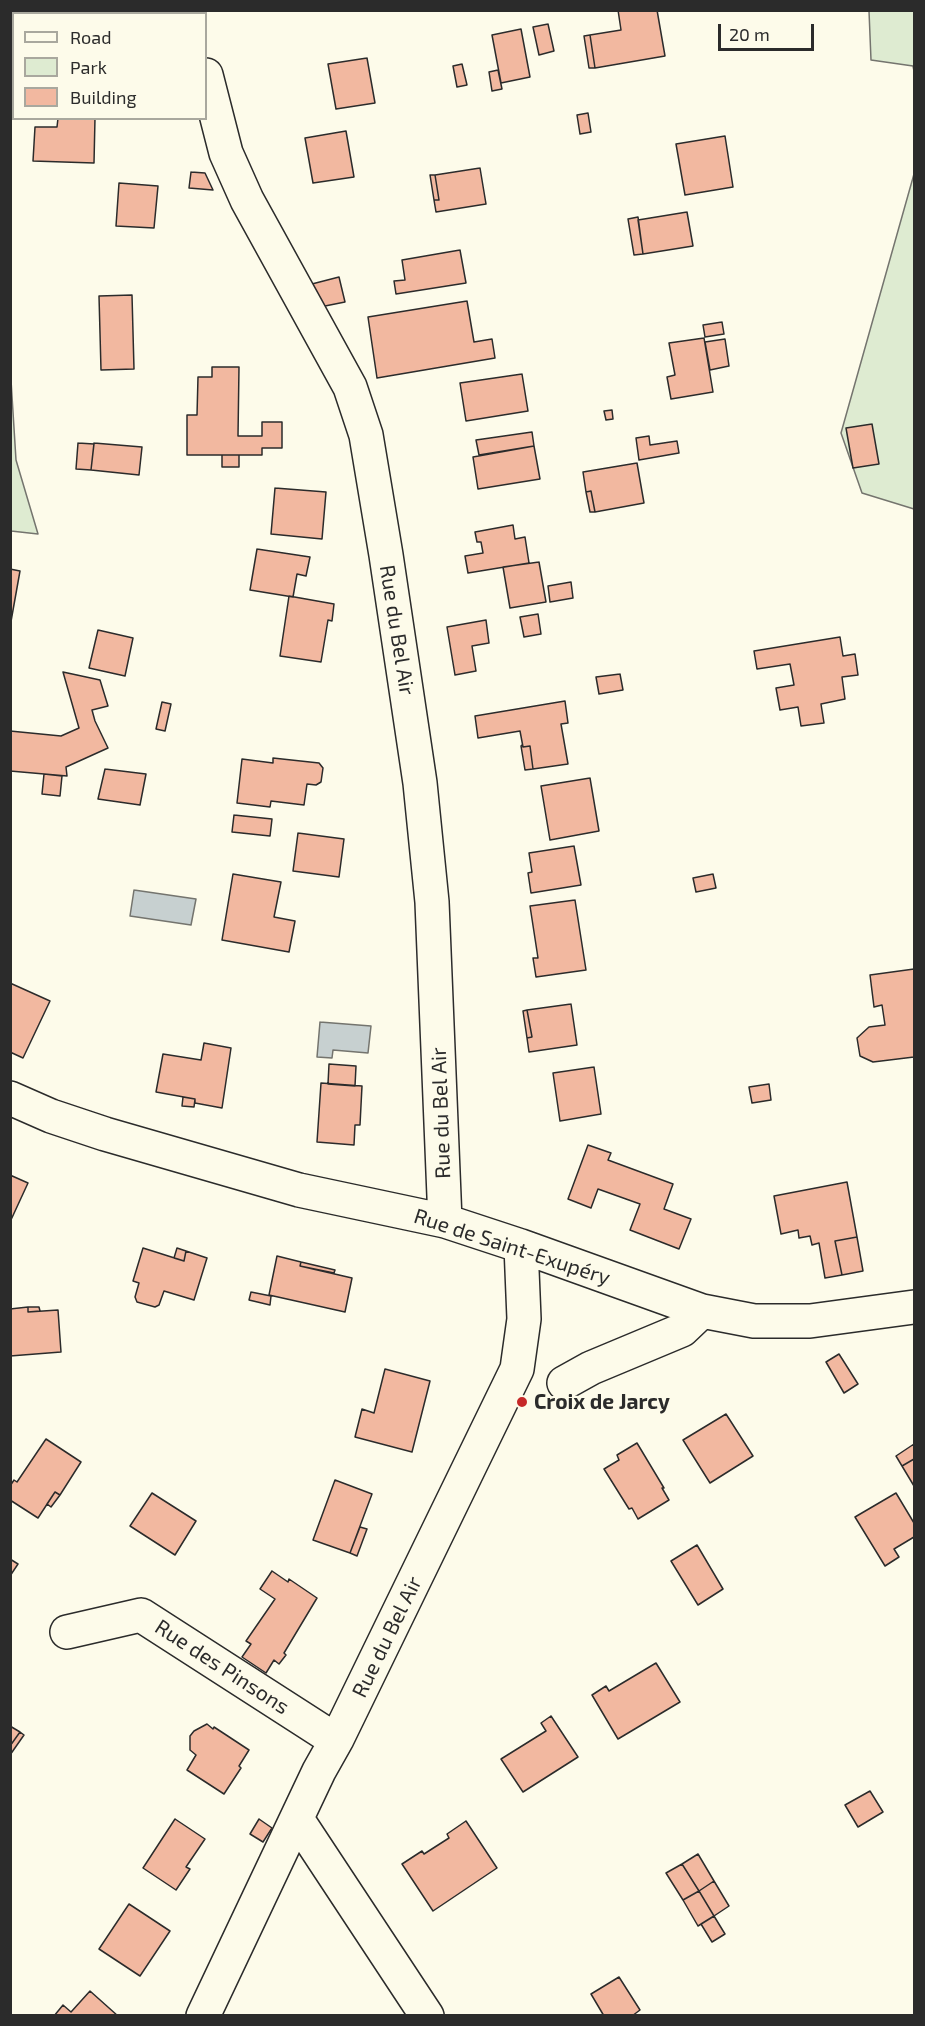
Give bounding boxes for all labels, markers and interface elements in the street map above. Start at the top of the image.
legend [12,12,207,120]
scale bar [721,12,817,50]
text: 20 m [729,23,770,45]
text: Road [70,26,111,48]
text: Park [70,56,107,78]
text: Building [70,86,137,108]
street label: Rue du Bel Air [374,563,420,697]
street label: Rue du Bel Air [426,1047,456,1179]
street label: Rue de Saint-Exupéry [411,1203,613,1291]
place label: Croix de Jarcy [534,1389,670,1415]
marker: Croix de Jarcy [515,1395,529,1409]
street label: Rue du Bel Air [347,1572,427,1702]
street label: Rue des Pinsons [150,1614,294,1720]

